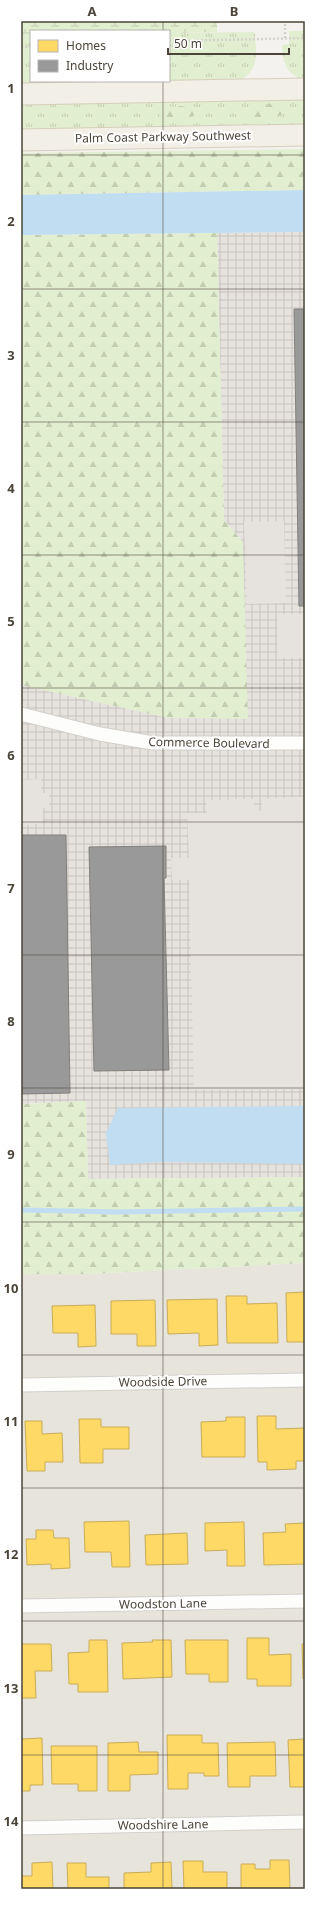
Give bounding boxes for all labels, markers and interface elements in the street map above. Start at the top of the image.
text: A [88,2,97,20]
text: B [230,2,238,20]
legend [30,30,170,82]
scale bar [168,30,289,56]
text: 50 m [174,35,202,52]
text: Homes [66,37,106,54]
text: Industry [66,57,114,74]
text: 1 [7,79,15,97]
street label: Palm Coast Parkway Southwest [75,126,252,147]
text: 2 [7,212,15,230]
text: 3 [7,346,15,364]
text: 4 [7,479,15,497]
text: 5 [7,612,15,630]
street label: Commerce Boulevard [148,733,270,752]
text: 6 [7,746,15,764]
text: 7 [7,879,15,897]
text: 8 [7,1012,15,1030]
text: 9 [7,1145,15,1163]
text: 10 [4,1279,18,1297]
street label: Woodside Drive [119,1372,208,1391]
text: 11 [4,1412,18,1430]
text: 12 [4,1545,18,1563]
street label: Woodston Lane [119,1594,207,1613]
text: 13 [4,1679,18,1697]
text: 14 [4,1812,19,1830]
street label: Woodshire Lane [117,1815,209,1834]

